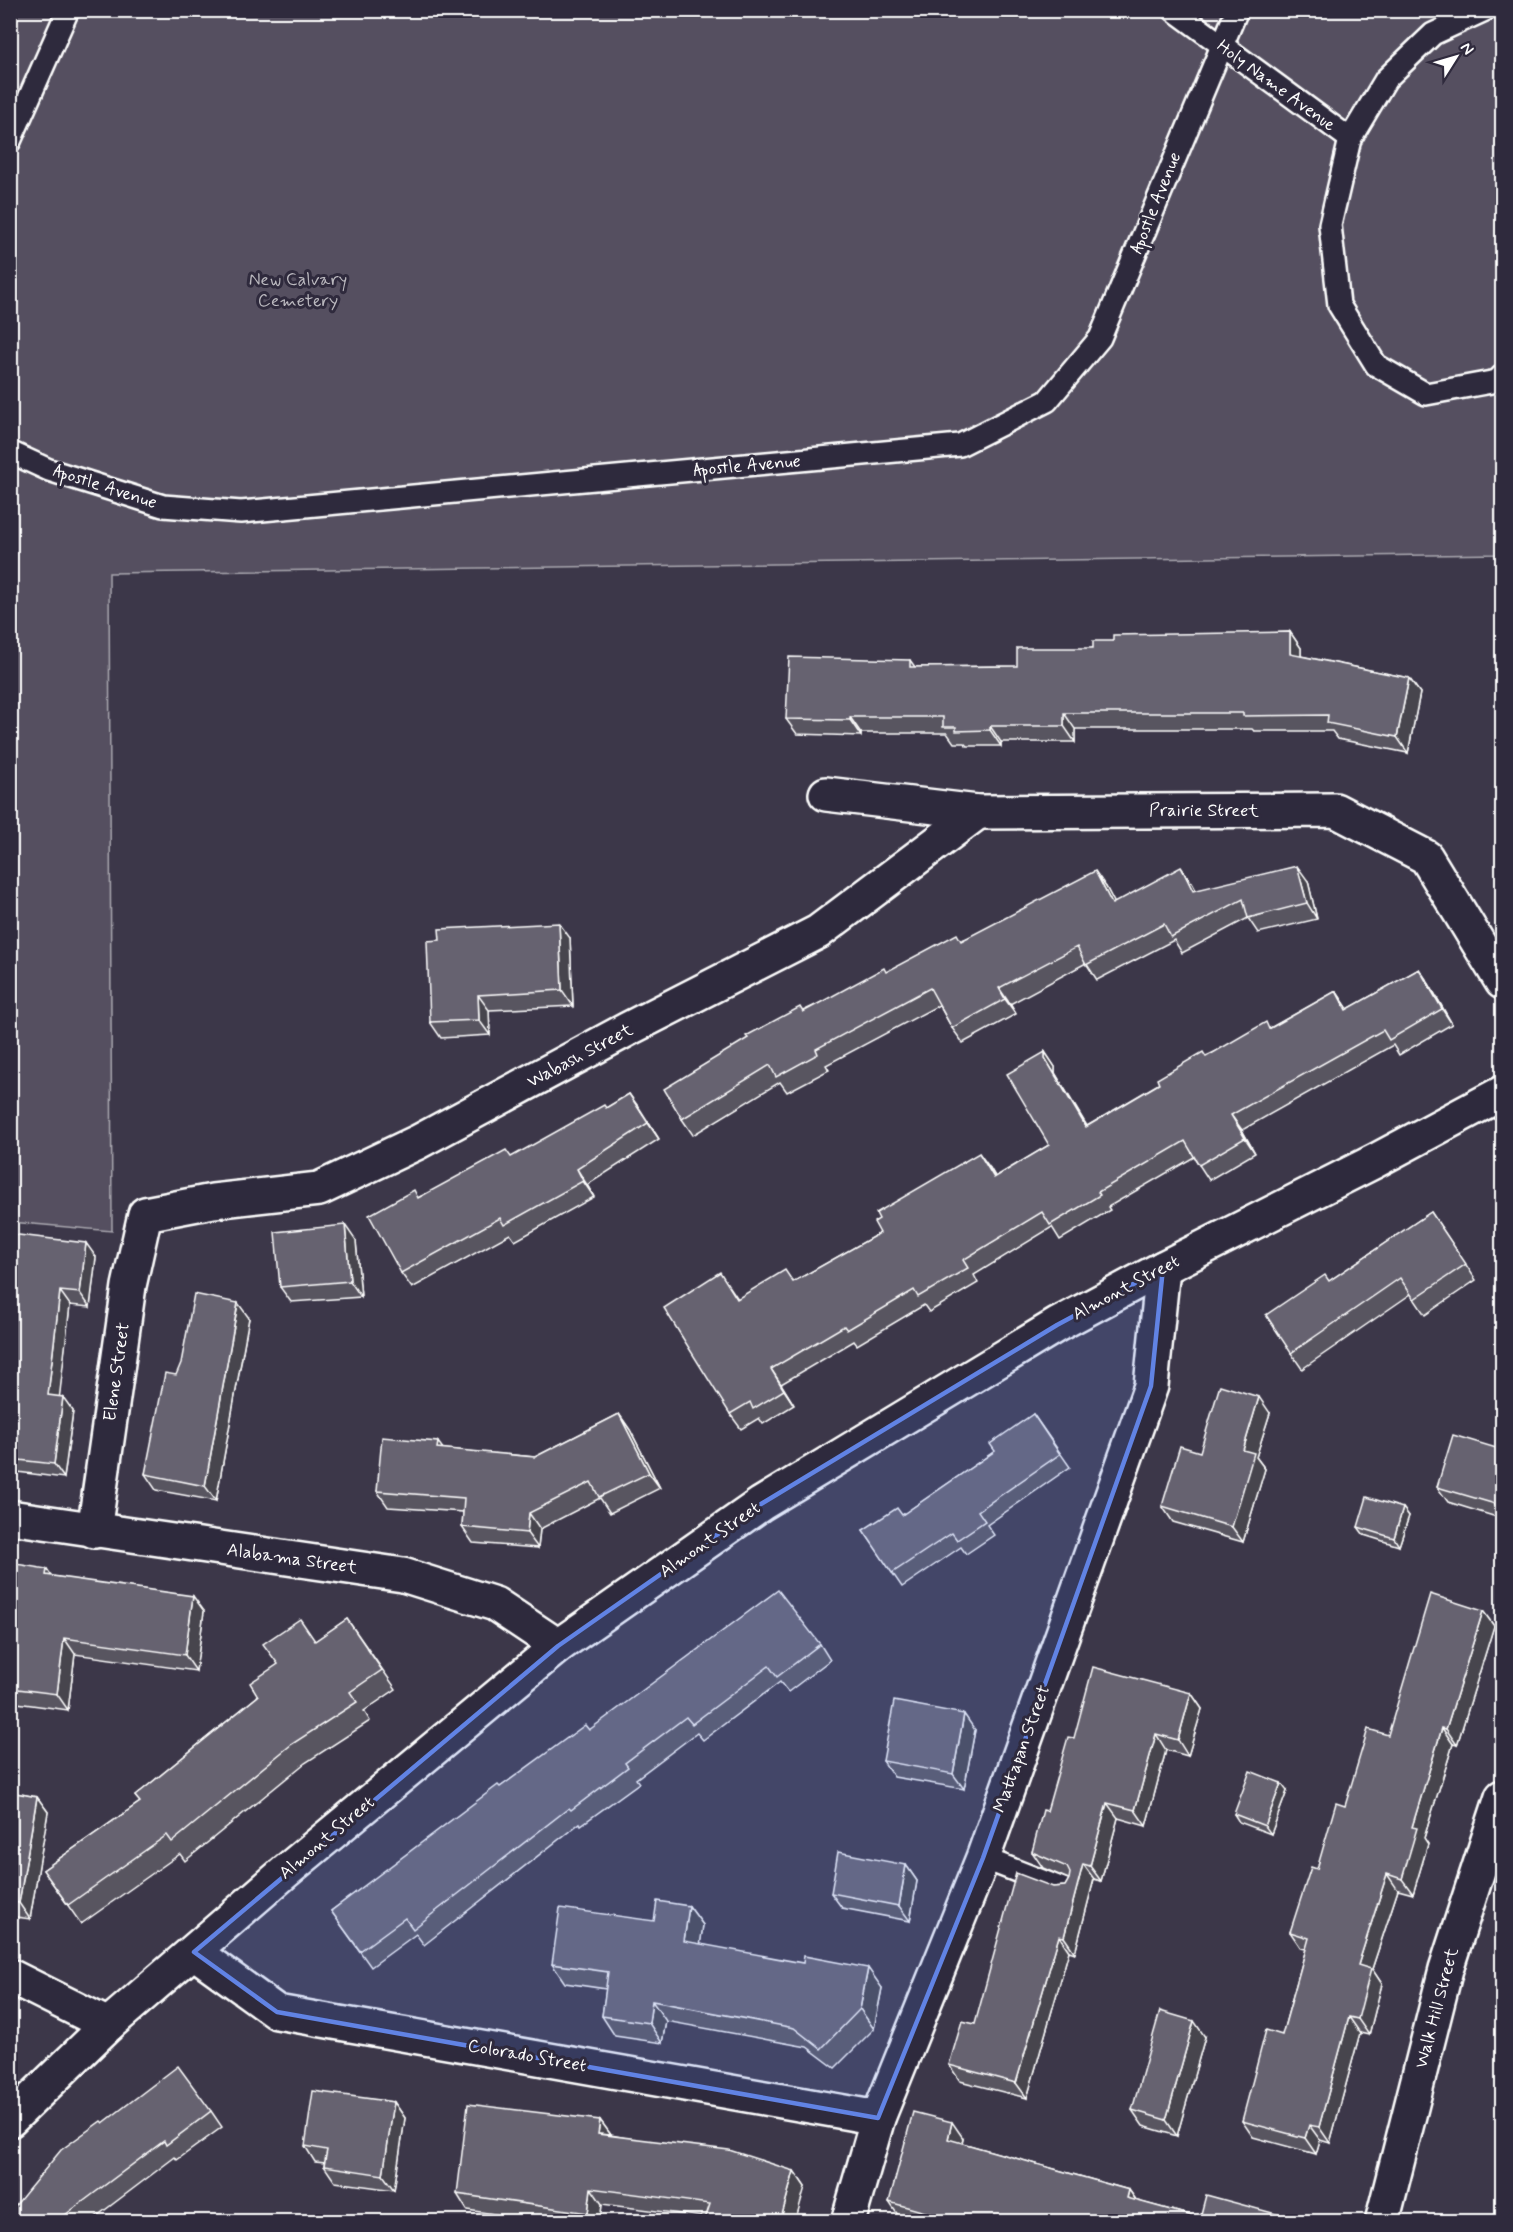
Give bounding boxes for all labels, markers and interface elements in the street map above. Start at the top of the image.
north arrow [1426,27,1486,87]
street label: Holy Name Avenue [1212,35,1340,137]
text: N [1455,38,1478,59]
street label: Apostle Avenue [1125,149,1188,258]
park label: New Calvary Cemetery [249,268,347,313]
street label: Apostle Avenue [692,449,802,484]
street label: Apostle Avenue [50,459,160,516]
street label: Prairie Street [1149,799,1259,823]
street label: Wabash Street [523,1018,637,1094]
street label: Almont Street [1068,1250,1184,1326]
street label: Elene Street [98,1321,136,1423]
street label: Almont Street [655,1496,766,1584]
street label: Alabama Street [225,1538,359,1580]
street label: Mattapan Street [988,1682,1056,1816]
street label: Almont Street [274,1791,380,1885]
street label: Walk Hill Street [1409,1945,1465,2071]
street label: Colorado Street [466,2034,588,2078]

